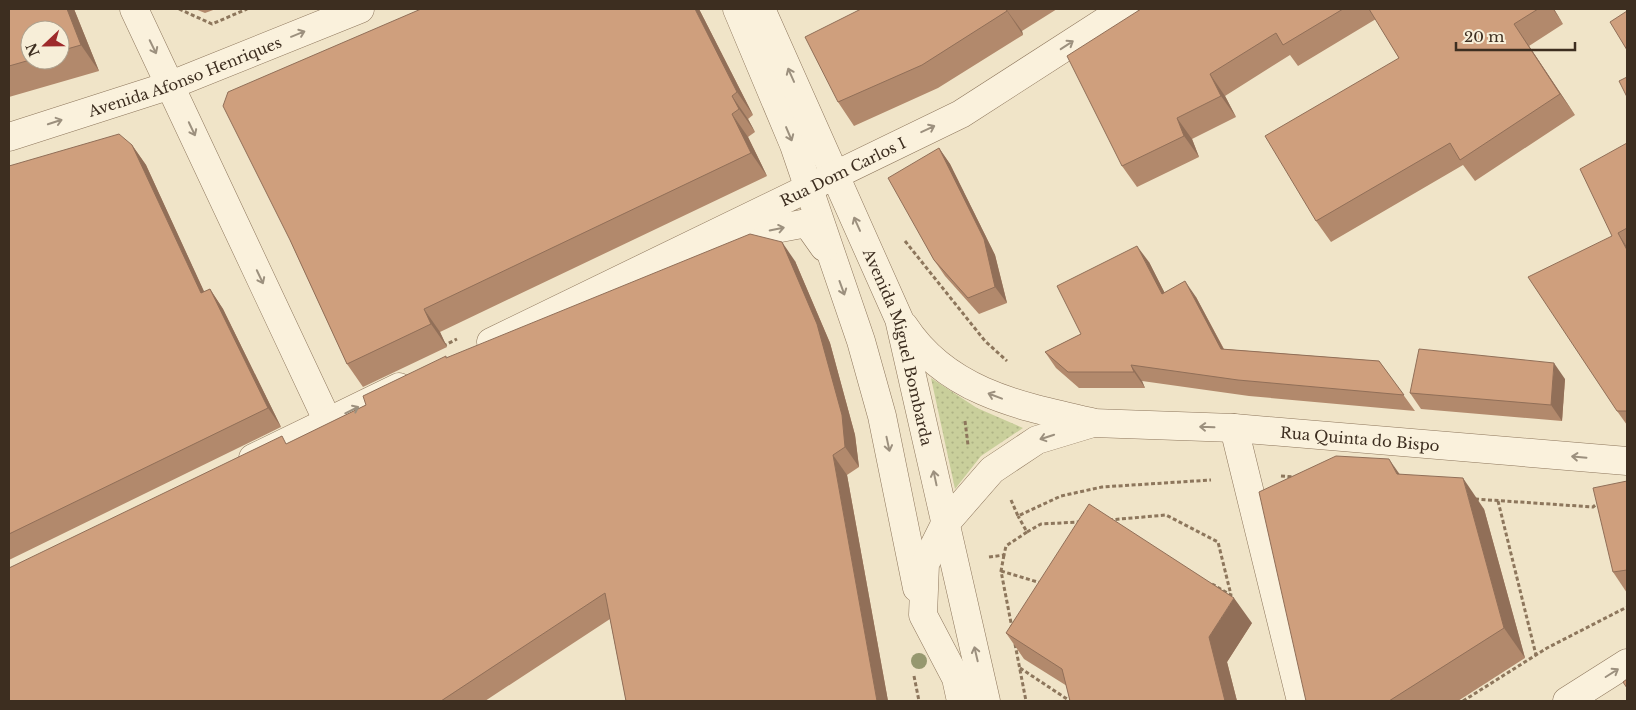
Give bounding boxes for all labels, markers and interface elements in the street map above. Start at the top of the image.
north arrow [20,20,70,70]
scale bar [1456,20,1575,52]
text: 20 m [1464,27,1504,46]
one-way arrow [289,29,305,38]
street label: Avenida Afonso Henriques [85,32,284,121]
one-way arrow [149,39,158,54]
text: N [22,40,44,59]
one-way arrow [1060,40,1074,51]
one-way arrow [786,68,796,83]
one-way arrow [47,117,63,127]
one-way arrow [187,121,197,136]
one-way arrow [920,124,935,133]
one-way arrow [785,126,795,141]
street label: Rua Dom Carlos I [777,133,909,210]
one-way arrow [852,217,862,232]
one-way arrow [769,223,785,233]
street label: Avenida Miguel Bombarda [859,245,937,448]
one-way arrow [256,269,265,284]
one-way arrow [838,280,847,295]
one-way arrow [988,391,1003,400]
one-way arrow [344,405,359,415]
one-way arrow [1200,422,1216,432]
street label: Rua Quinta do Bispo [1279,422,1441,455]
one-way arrow [1040,433,1056,443]
one-way arrow [883,435,893,451]
one-way arrow [1571,452,1587,462]
one-way arrow [930,471,939,487]
one-way arrow [971,646,980,662]
one-way arrow [1604,668,1618,678]

